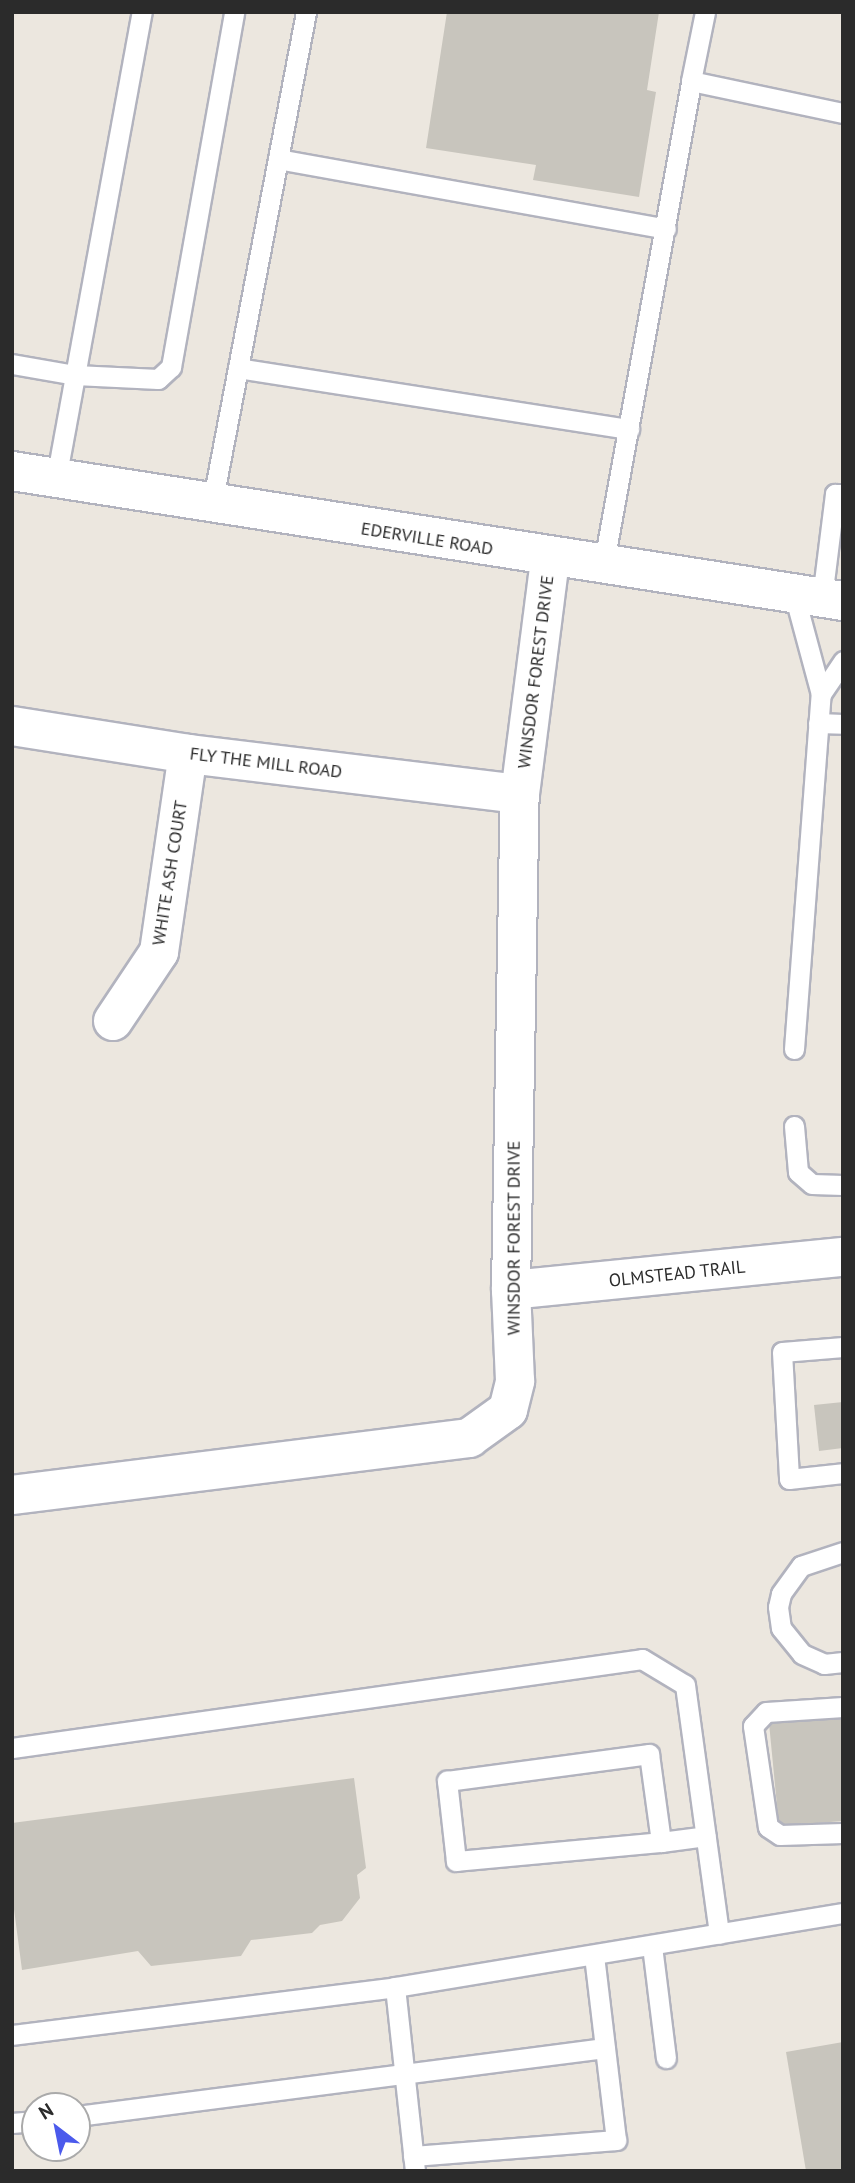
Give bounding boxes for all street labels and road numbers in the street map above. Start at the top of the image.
street label: EDERVILLE ROAD [359,518,495,560]
street label: WINSDOR FOREST DRIVE [513,574,559,770]
street label: FLY THE MILL ROAD [188,743,344,783]
street label: WHITE ASH COURT [148,799,192,947]
street label: WINSDOR FOREST DRIVE [503,1140,525,1336]
street label: OLMSTEAD TRAIL [608,1256,746,1292]

